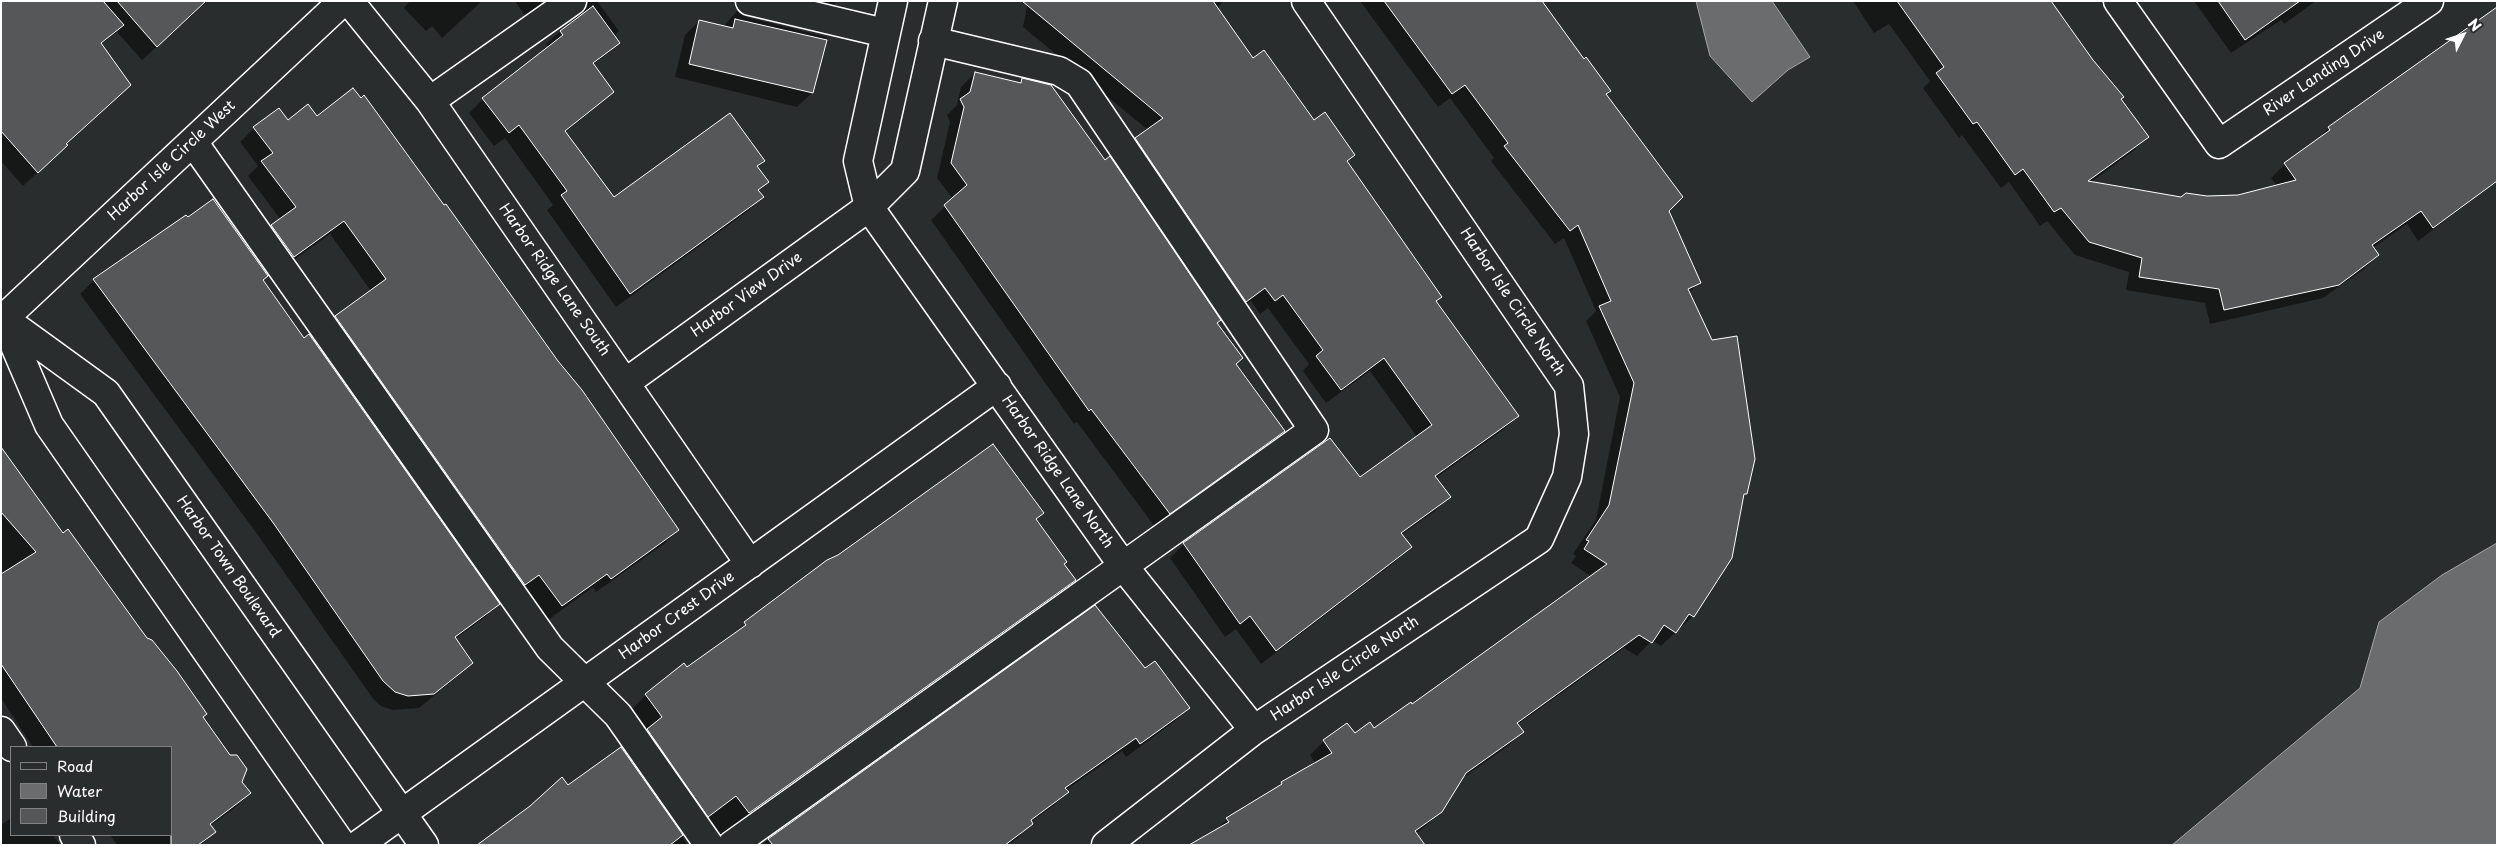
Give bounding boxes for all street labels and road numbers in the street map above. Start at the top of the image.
street label: River Landing Drive [2260,26,2388,120]
street label: Harbor Isle Circle West [104,97,240,225]
street label: Harbor Ridge Lane South [495,200,613,360]
street label: Harbor Isle Circle North [1456,225,1568,379]
street label: Harbor View Drive [688,249,806,341]
street label: Harbor Ridge Lane North [997,392,1117,552]
street label: Harbor Town Boulevard [172,493,284,641]
street label: Harbor Crest Drive [616,568,738,664]
street label: Harbor Isle Circle North [1268,613,1422,725]

